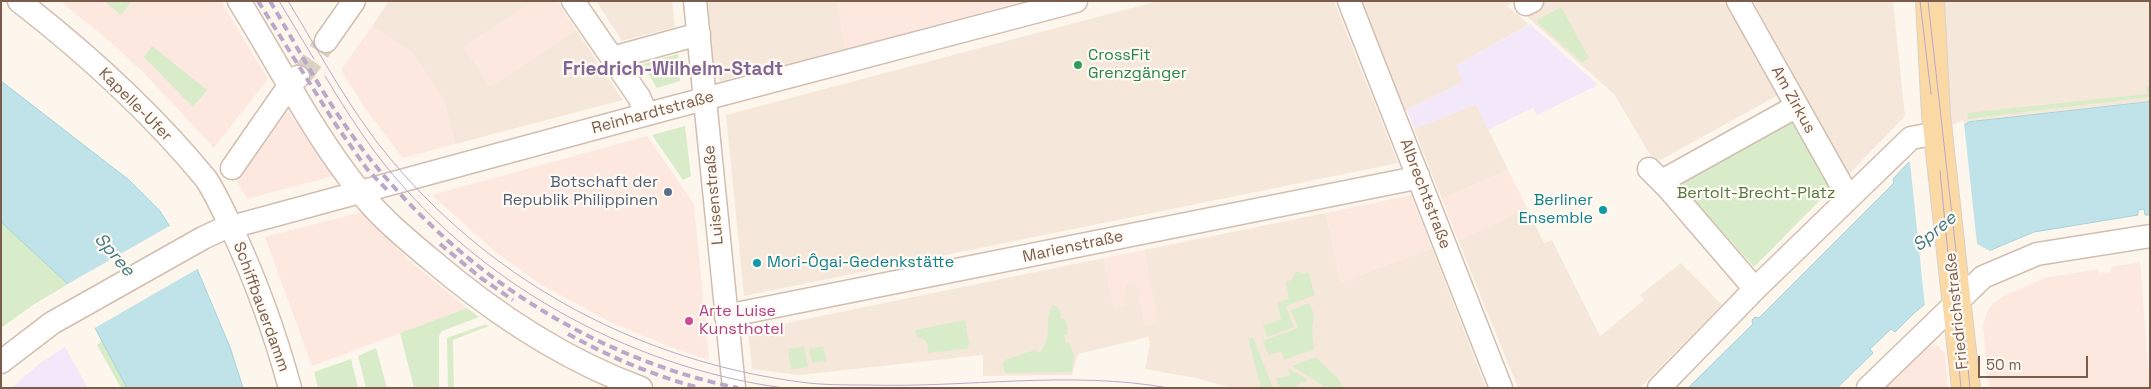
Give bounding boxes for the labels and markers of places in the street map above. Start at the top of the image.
place label: CrossFit Grenzgänger [1088,46,1187,84]
marker: CrossFit Grenzgänger [1072,59,1084,71]
place label: Botschaft der Republik Philippinen [503,173,658,211]
marker: Botschaft der Republik Philippinen [662,186,674,198]
place label: Berliner Ensemble [1519,191,1593,229]
marker: Berliner Ensemble [1597,204,1609,216]
place label: Mori-Ôgai-Gedenkstätte [767,253,954,273]
marker: Mori-Ôgai-Gedenkstätte [751,257,763,269]
place label: Arte Luise Kunsthotel [699,302,784,340]
marker: Arte Luise Kunsthotel [683,315,695,327]

